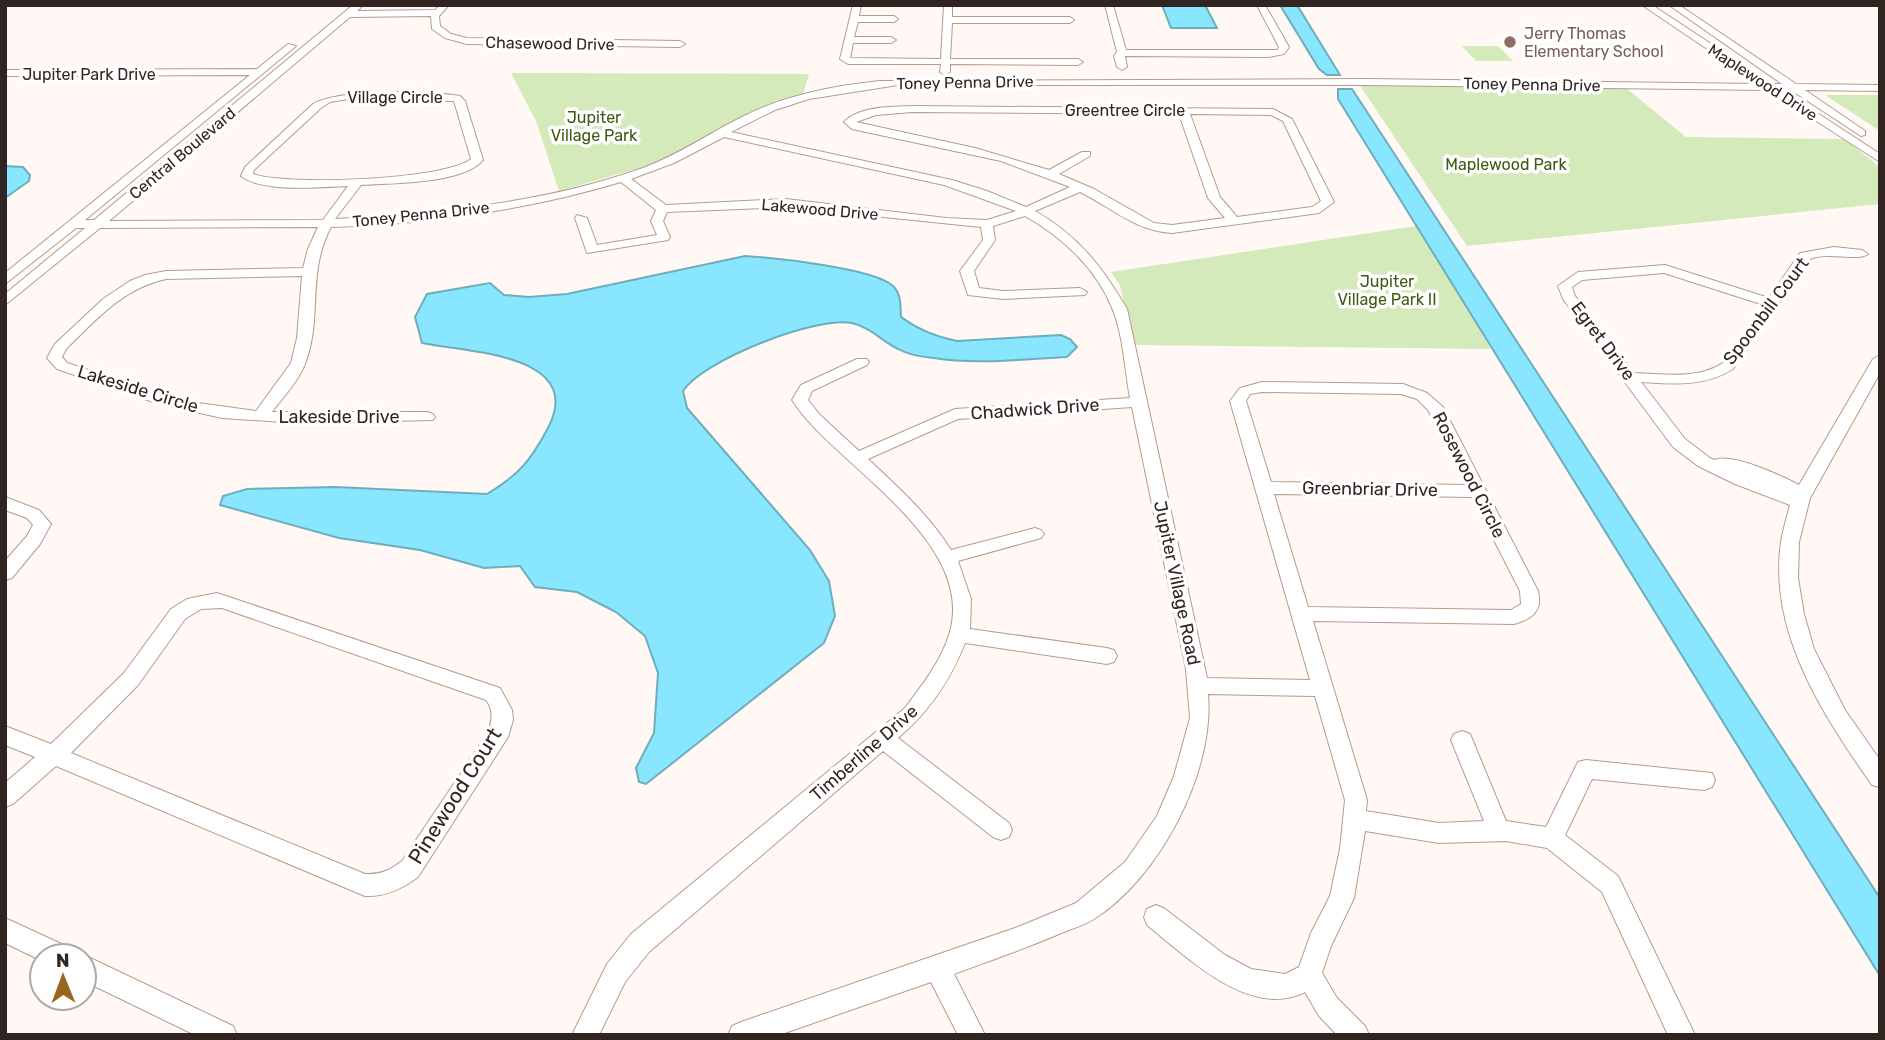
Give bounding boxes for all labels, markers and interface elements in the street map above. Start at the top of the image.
place label: Jerry Thomas Elementary School [1524,24,1664,61]
street label: Chasewood Drive [485,33,615,54]
marker: Jerry Thomas Elementary School [1502,34,1518,50]
street label: Maplewood Drive [1704,40,1821,125]
street label: Jupiter Park Drive [22,65,156,84]
street label: Toney Penna Drive [896,72,1034,93]
street label: Toney Penna Drive [1463,74,1601,95]
street label: Village Circle [347,88,443,107]
street label: Greentree Circle [1065,101,1185,120]
street label: Central Boulevard [125,103,239,203]
park label: Jupiter Village Park [551,108,638,145]
park label: Maplewood Park [1445,155,1567,174]
street label: Lakewood Drive [761,195,879,224]
street label: Toney Penna Drive [352,198,490,231]
street label: Spoonbill Court [1718,253,1814,369]
park label: Jupiter Village Park II [1337,272,1437,309]
street label: Egret Drive [1566,297,1640,385]
street label: Lakeside Circle [75,360,201,418]
street label: Chadwick Drive [970,394,1100,424]
street label: Lakeside Drive [278,406,400,428]
street label: Rosewood Circle [1428,408,1510,542]
street label: Greenbriar Drive [1302,477,1438,501]
street label: Jupiter Village Road [1149,499,1205,667]
street label: Timberline Drive [806,700,922,806]
street label: Pinewood Court [403,723,506,868]
north arrow [28,942,98,1012]
text: N [56,949,70,972]

